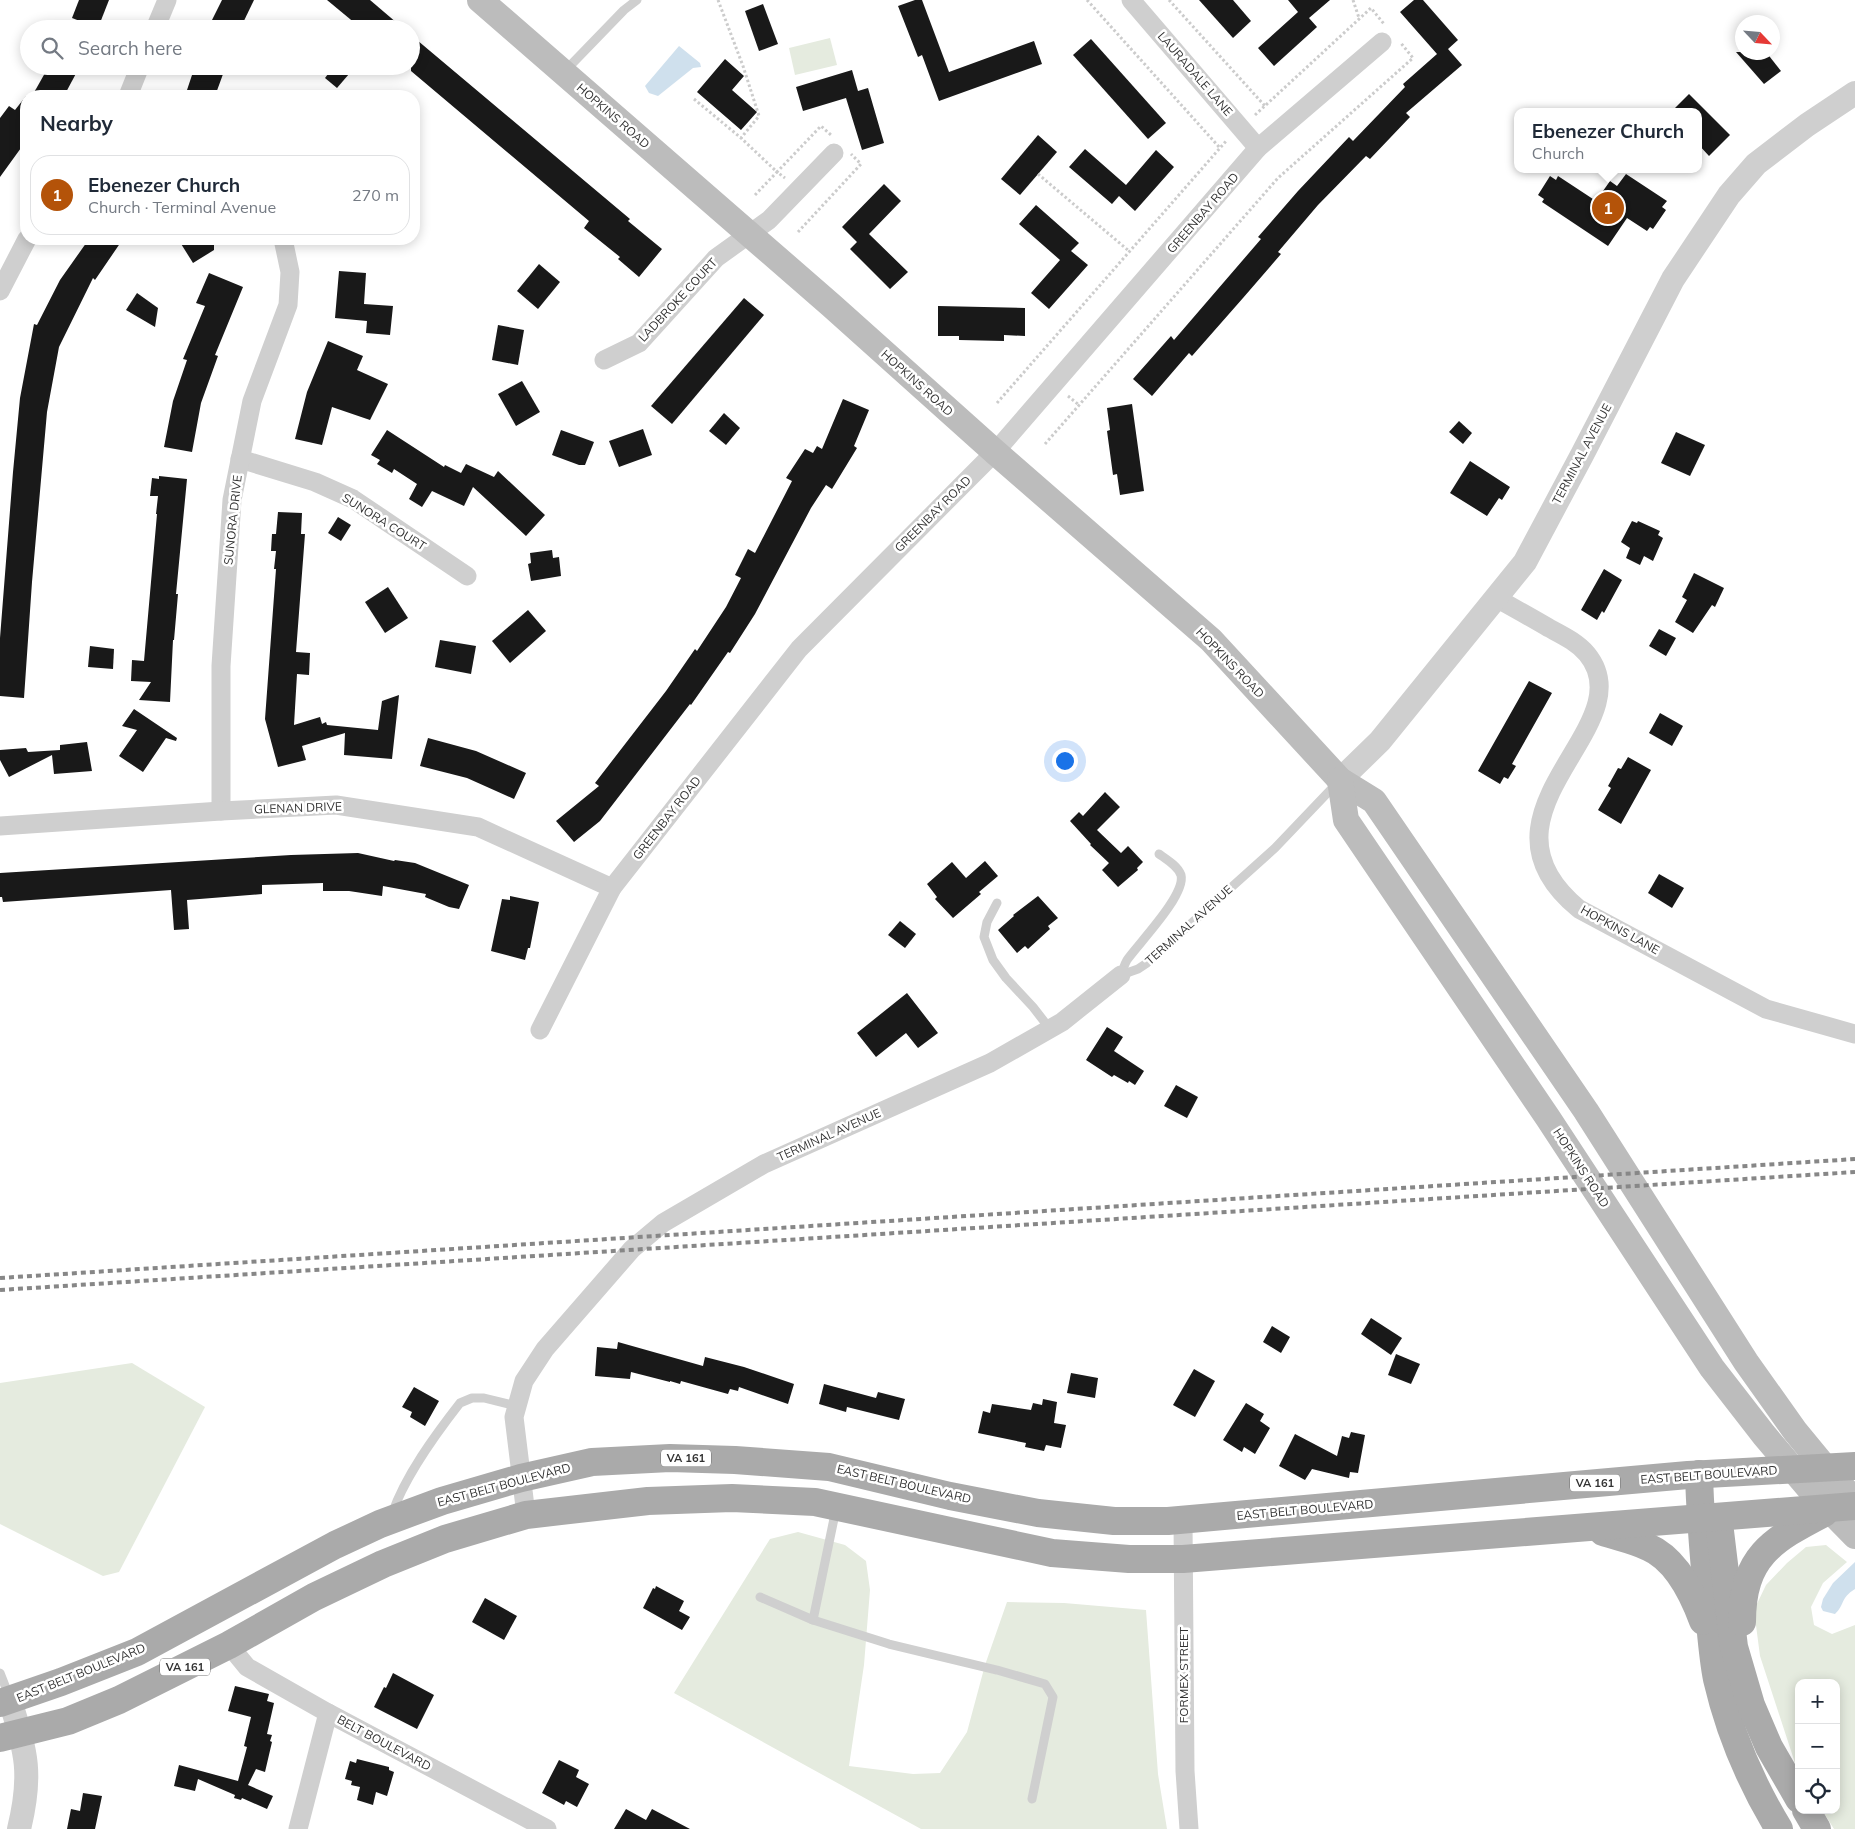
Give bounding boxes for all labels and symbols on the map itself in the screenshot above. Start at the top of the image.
north arrow [1735,15,1780,60]
street label: LAURADALE LANE [1155,29,1236,119]
street label: HOPKINS ROAD [574,80,653,151]
street label: GREENBAY ROAD [1164,169,1242,256]
pin: 1 [1592,189,1624,227]
street label: LADBROKE COURT [635,254,721,345]
street label: HOPKINS ROAD [878,346,956,419]
street label: TERMINAL AVENUE [1549,401,1614,507]
street label: GREENBAY ROAD [891,472,974,555]
street label: SUNORA DRIVE [220,474,245,566]
street label: SUNORA COURT [340,490,430,554]
street label: HOPKINS ROAD [1193,624,1268,701]
your location [1052,748,1078,774]
street label: GREENBAY ROAD [629,773,704,862]
street label: GLENAN DRIVE [254,798,342,817]
street label: TERMINAL AVENUE [1142,882,1235,968]
street label: HOPKINS LANE [1578,902,1662,957]
street label: TERMINAL AVENUE [775,1105,883,1164]
street label: HOPKINS ROAD [1550,1125,1613,1210]
road number: VA 161 [661,1450,711,1466]
street label: EAST BELT BOULEVARD [436,1459,572,1510]
street label: EAST BELT BOULEVARD [835,1461,973,1506]
street label: EAST BELT BOULEVARD [1640,1462,1778,1487]
road number: VA 161 [1570,1475,1620,1492]
street label: EAST BELT BOULEVARD [1236,1496,1374,1523]
street label: FORMEX STREET [1176,1626,1191,1723]
street label: EAST BELT BOULEVARD [14,1640,147,1705]
road number: VA 161 [160,1658,210,1675]
street label: BELT BOULEVARD [335,1711,434,1774]

